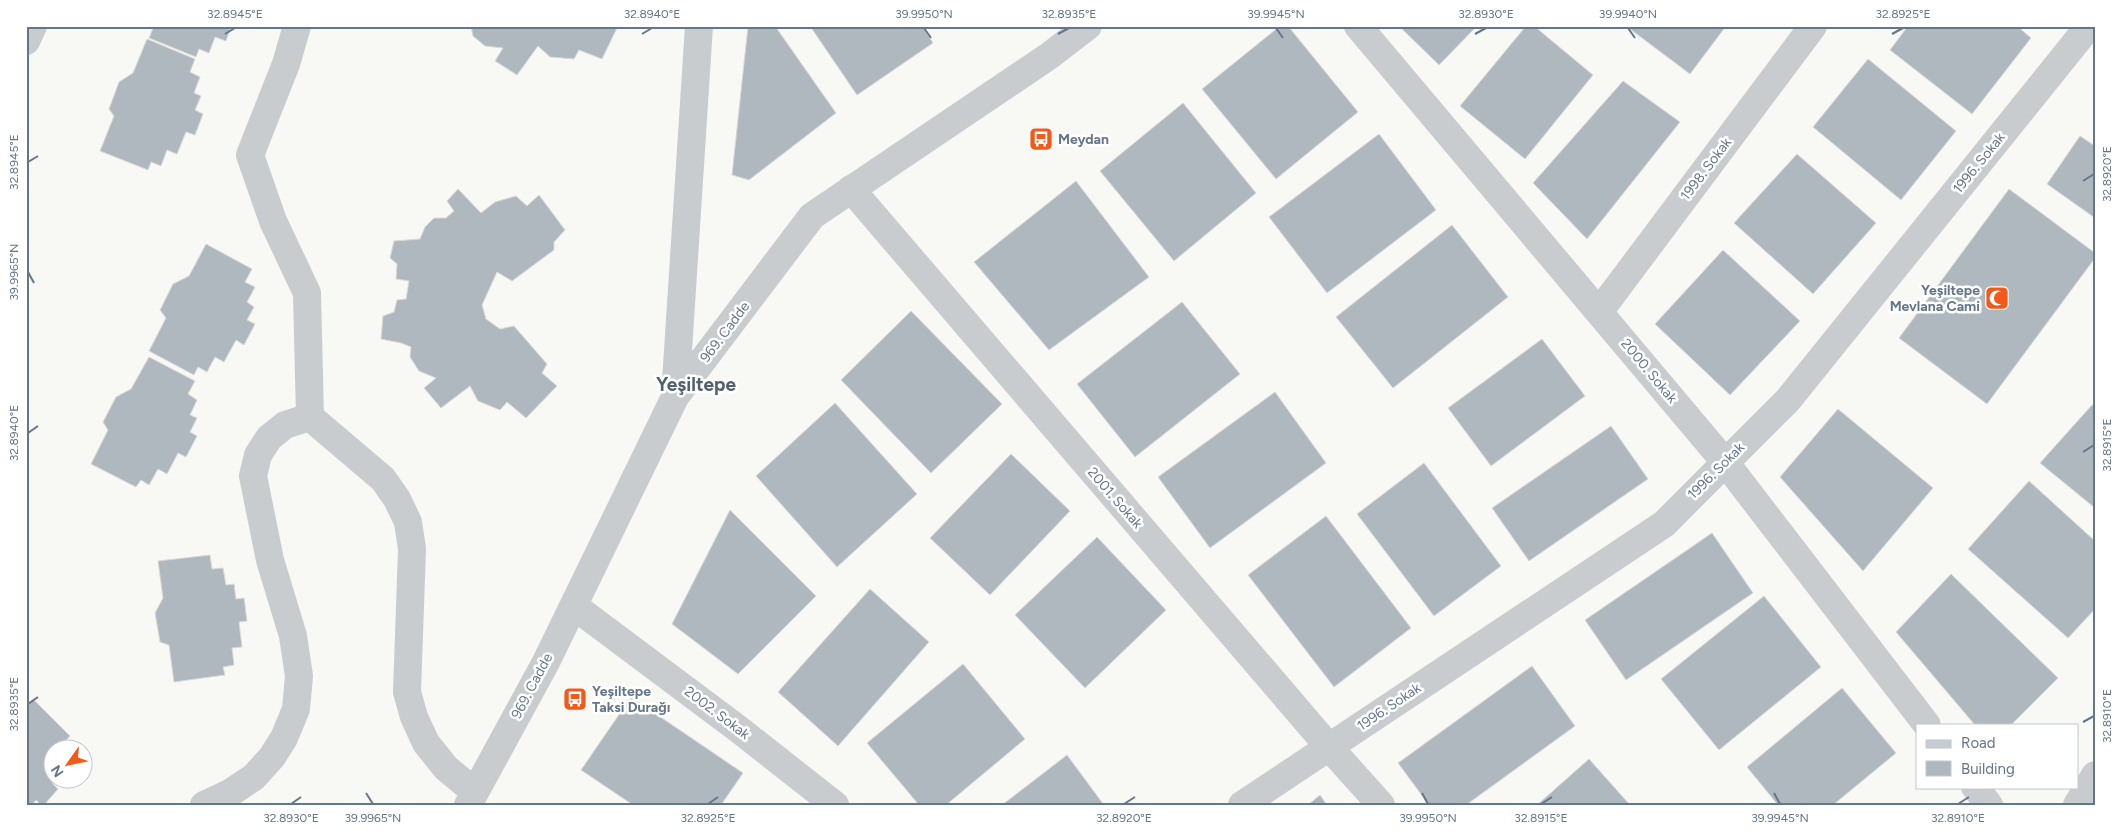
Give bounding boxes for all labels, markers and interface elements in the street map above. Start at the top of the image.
text: 32.8945°E [207,7,263,21]
text: 32.8940°E [624,7,680,21]
text: 39.9950°N [895,7,953,21]
text: 32.8935°E [1042,7,1096,21]
text: 39.9945°N [1247,7,1305,21]
text: 32.8930°E [1458,7,1514,21]
text: 39.9940°N [1599,7,1657,21]
text: 32.8925°E [1875,7,1931,21]
bus stop icon: Meydan [1028,126,1054,152]
street label: 1996. Sokak [1949,129,2009,197]
place label: Meydan [1058,131,1109,148]
text: 32.8945°E [7,134,21,190]
street label: 1998. Sokak [1677,134,1735,204]
text: 32.8920°E [2100,146,2114,202]
text: 39.9965°N [7,244,21,300]
place label: Yeşiltepe Mevlana Cami [1890,282,1980,315]
mosque icon: Yeşiltepe Mevlana Cami [1984,285,2010,311]
street label: 969. Cadde [697,298,753,366]
street label: 2000. Sokak [1617,336,1681,407]
district label: Yeşiltepe [656,373,736,396]
text: 32.8940°E [7,405,21,461]
text: 32.8915°E [2100,418,2114,472]
street label: 1996. Sokak [1684,439,1748,503]
street label: 2001. Sokak [1084,464,1146,532]
street label: 969. Cadde [508,650,556,722]
text: 32.8935°E [7,677,21,731]
street label: 1996. Sokak [1354,679,1424,735]
place label: Yeşiltepe Taksi Durağı [592,683,670,716]
street label: 2002. Sokak [681,683,753,743]
bus stop icon: Yeşiltepe Taksi Durağı [562,686,588,712]
text: 32.8910°E [2100,689,2114,743]
legend [1916,724,2078,788]
text: Road [1961,734,1996,752]
north arrow [42,738,92,788]
text: Building [1961,760,2015,778]
text: N [47,762,68,780]
text: 32.8930°E [263,811,319,825]
text: 39.9965°N [345,811,401,825]
text: 32.8925°E [680,811,736,825]
text: 32.8920°E [1096,811,1152,825]
text: 39.9950°N [1399,811,1457,825]
text: 32.8915°E [1514,811,1568,825]
text: 39.9945°N [1751,811,1809,825]
text: 32.8910°E [1931,811,1985,825]

